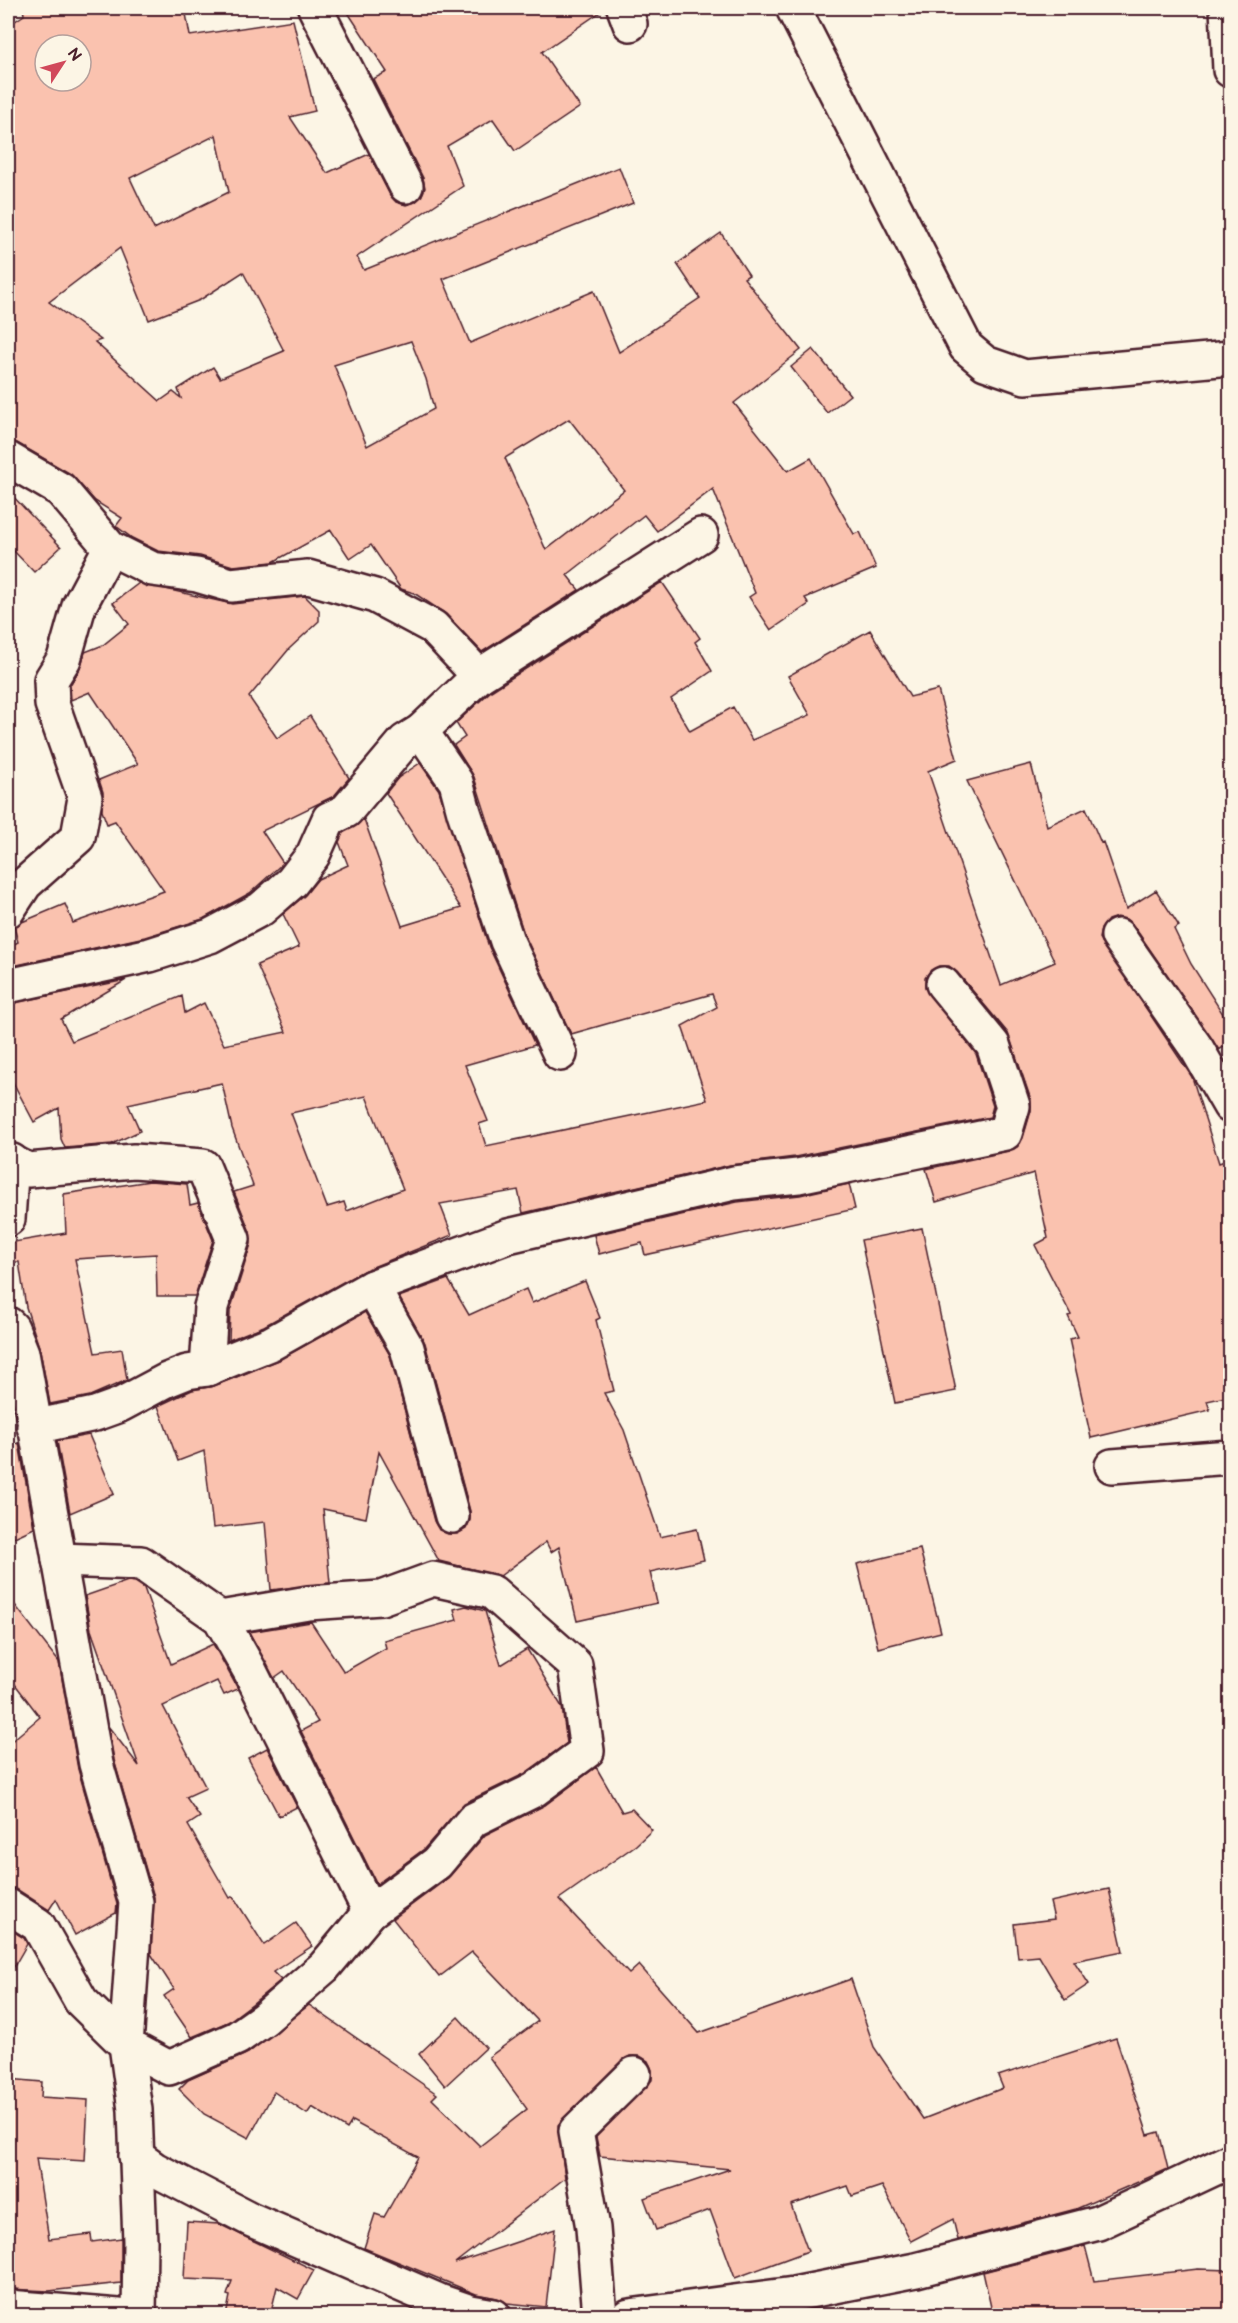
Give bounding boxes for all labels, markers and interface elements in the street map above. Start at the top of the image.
north arrow [33,33,93,93]
text: N [63,45,85,66]

